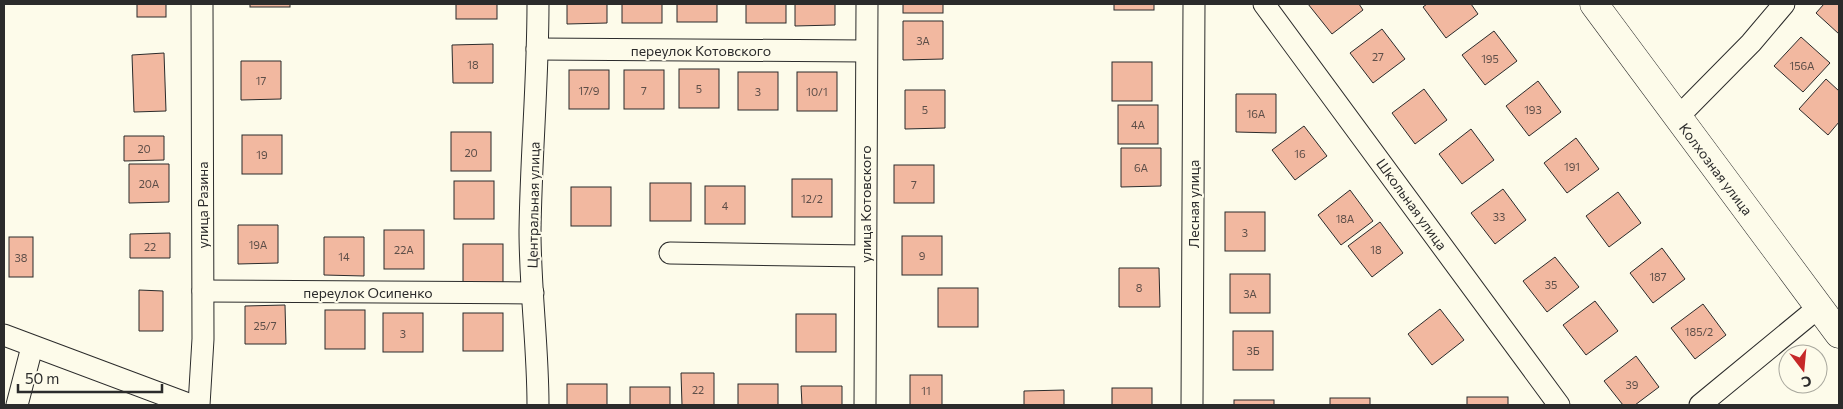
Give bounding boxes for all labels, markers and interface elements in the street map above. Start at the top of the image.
house number: 3А [916,34,930,47]
street label: переулок Котовского [631,42,771,59]
house number: 27 [1372,50,1384,63]
house number: 195 [1481,52,1499,65]
house number: 18 [467,58,479,71]
house number: 156А [1789,59,1815,72]
house number: 17 [256,74,266,87]
house number: 5 [696,82,702,95]
house number: 17/9 [579,84,600,97]
house number: 7 [641,84,647,97]
house number: 3 [755,85,761,98]
house number: 10/1 [806,85,828,98]
house number: 5 [922,103,928,116]
house number: 193 [1524,103,1542,116]
house number: 16А [1247,107,1266,120]
house number: 4А [1131,118,1145,131]
street label: Колхозная улица [1676,120,1756,218]
street label: Центральная улица [523,141,543,269]
house number: 20 [137,142,151,155]
street label: улица Котовского [857,145,874,263]
house number: 20 [464,146,478,159]
house number: 16 [1294,147,1306,160]
house number: 19 [256,148,268,161]
street label: Школьная улица [1373,155,1451,253]
street label: Лесная улица [1185,160,1202,248]
house number: 191 [1564,160,1580,173]
street label: улица Разина [194,161,211,249]
house number: 6А [1134,161,1148,174]
house number: 20А [139,177,160,190]
house number: 7 [911,178,917,191]
house number: 12/2 [801,192,823,205]
house number: 4 [722,199,729,212]
house number: 33 [1493,210,1505,223]
house number: 18А [1336,212,1355,225]
house number: 3 [1242,226,1248,239]
house number: 19А [249,238,268,251]
house number: 22 [144,240,156,253]
house number: 22А [394,243,414,256]
house number: 18 [1370,243,1382,256]
house number: 9 [919,249,926,262]
house number: 14 [338,250,350,263]
house number: 38 [15,251,28,264]
house number: 187 [1649,270,1667,283]
house number: 35 [1545,278,1557,291]
house number: 8 [1136,281,1143,294]
street label: переулок Осипенко [303,284,433,301]
house number: 3А [1243,287,1257,300]
house number: 25/7 [254,319,277,332]
house number: 185/2 [1685,325,1713,338]
house number: 3 [400,327,406,340]
house number: 3Б [1246,344,1260,357]
north arrow [1778,344,1828,394]
scale bar [18,362,161,394]
text: 50 m [25,369,59,387]
text: С [1800,372,1814,391]
house number: 39 [1626,378,1639,391]
house number: 22 [692,383,704,396]
house number: 11 [921,384,931,397]

